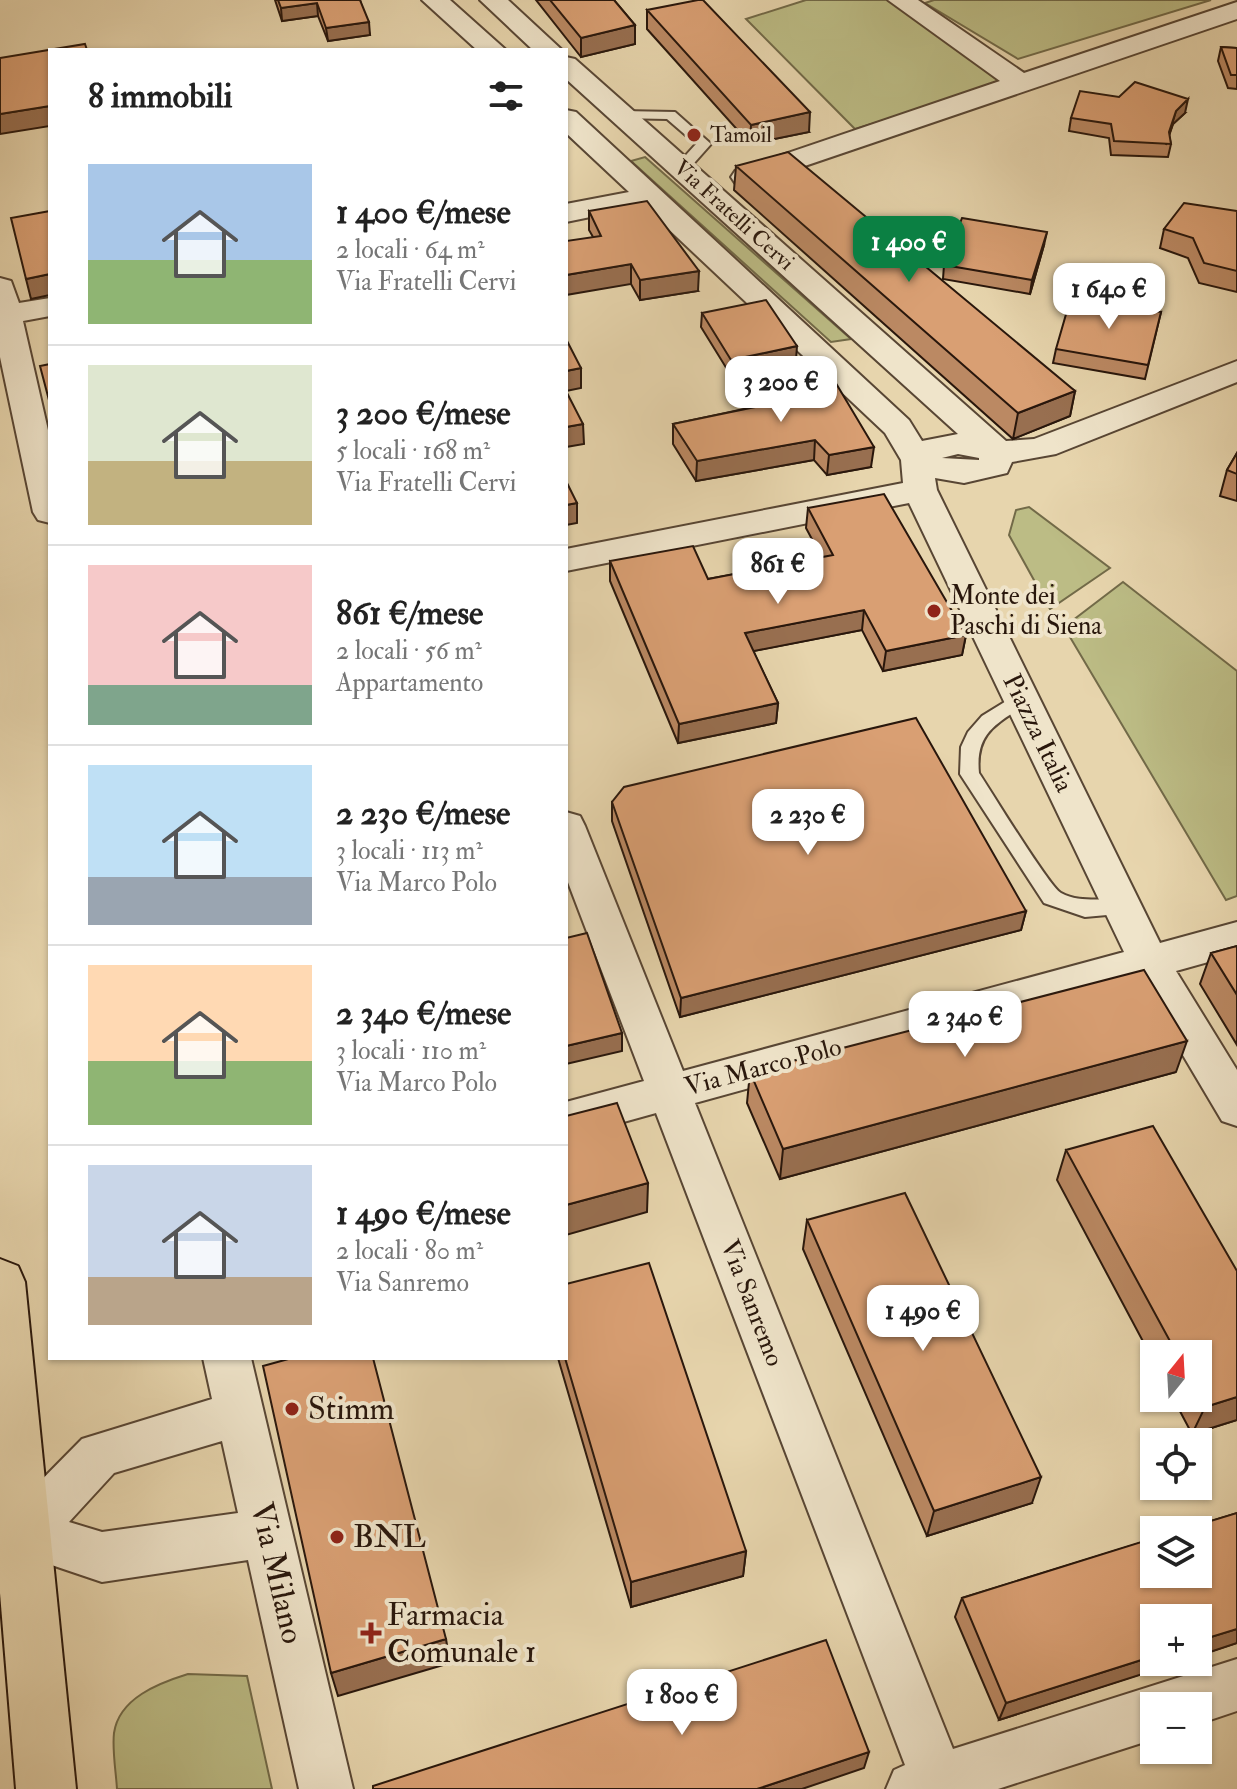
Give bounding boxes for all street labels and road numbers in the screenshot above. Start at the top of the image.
street label: Via Fratelli Cervi [668,154,800,277]
street label: Piazza Italia [996,669,1080,798]
street label: Via Marco Polo [681,1031,845,1103]
street label: Via Sanremo [713,1235,791,1371]
street label: Via Milano [241,1499,313,1647]

